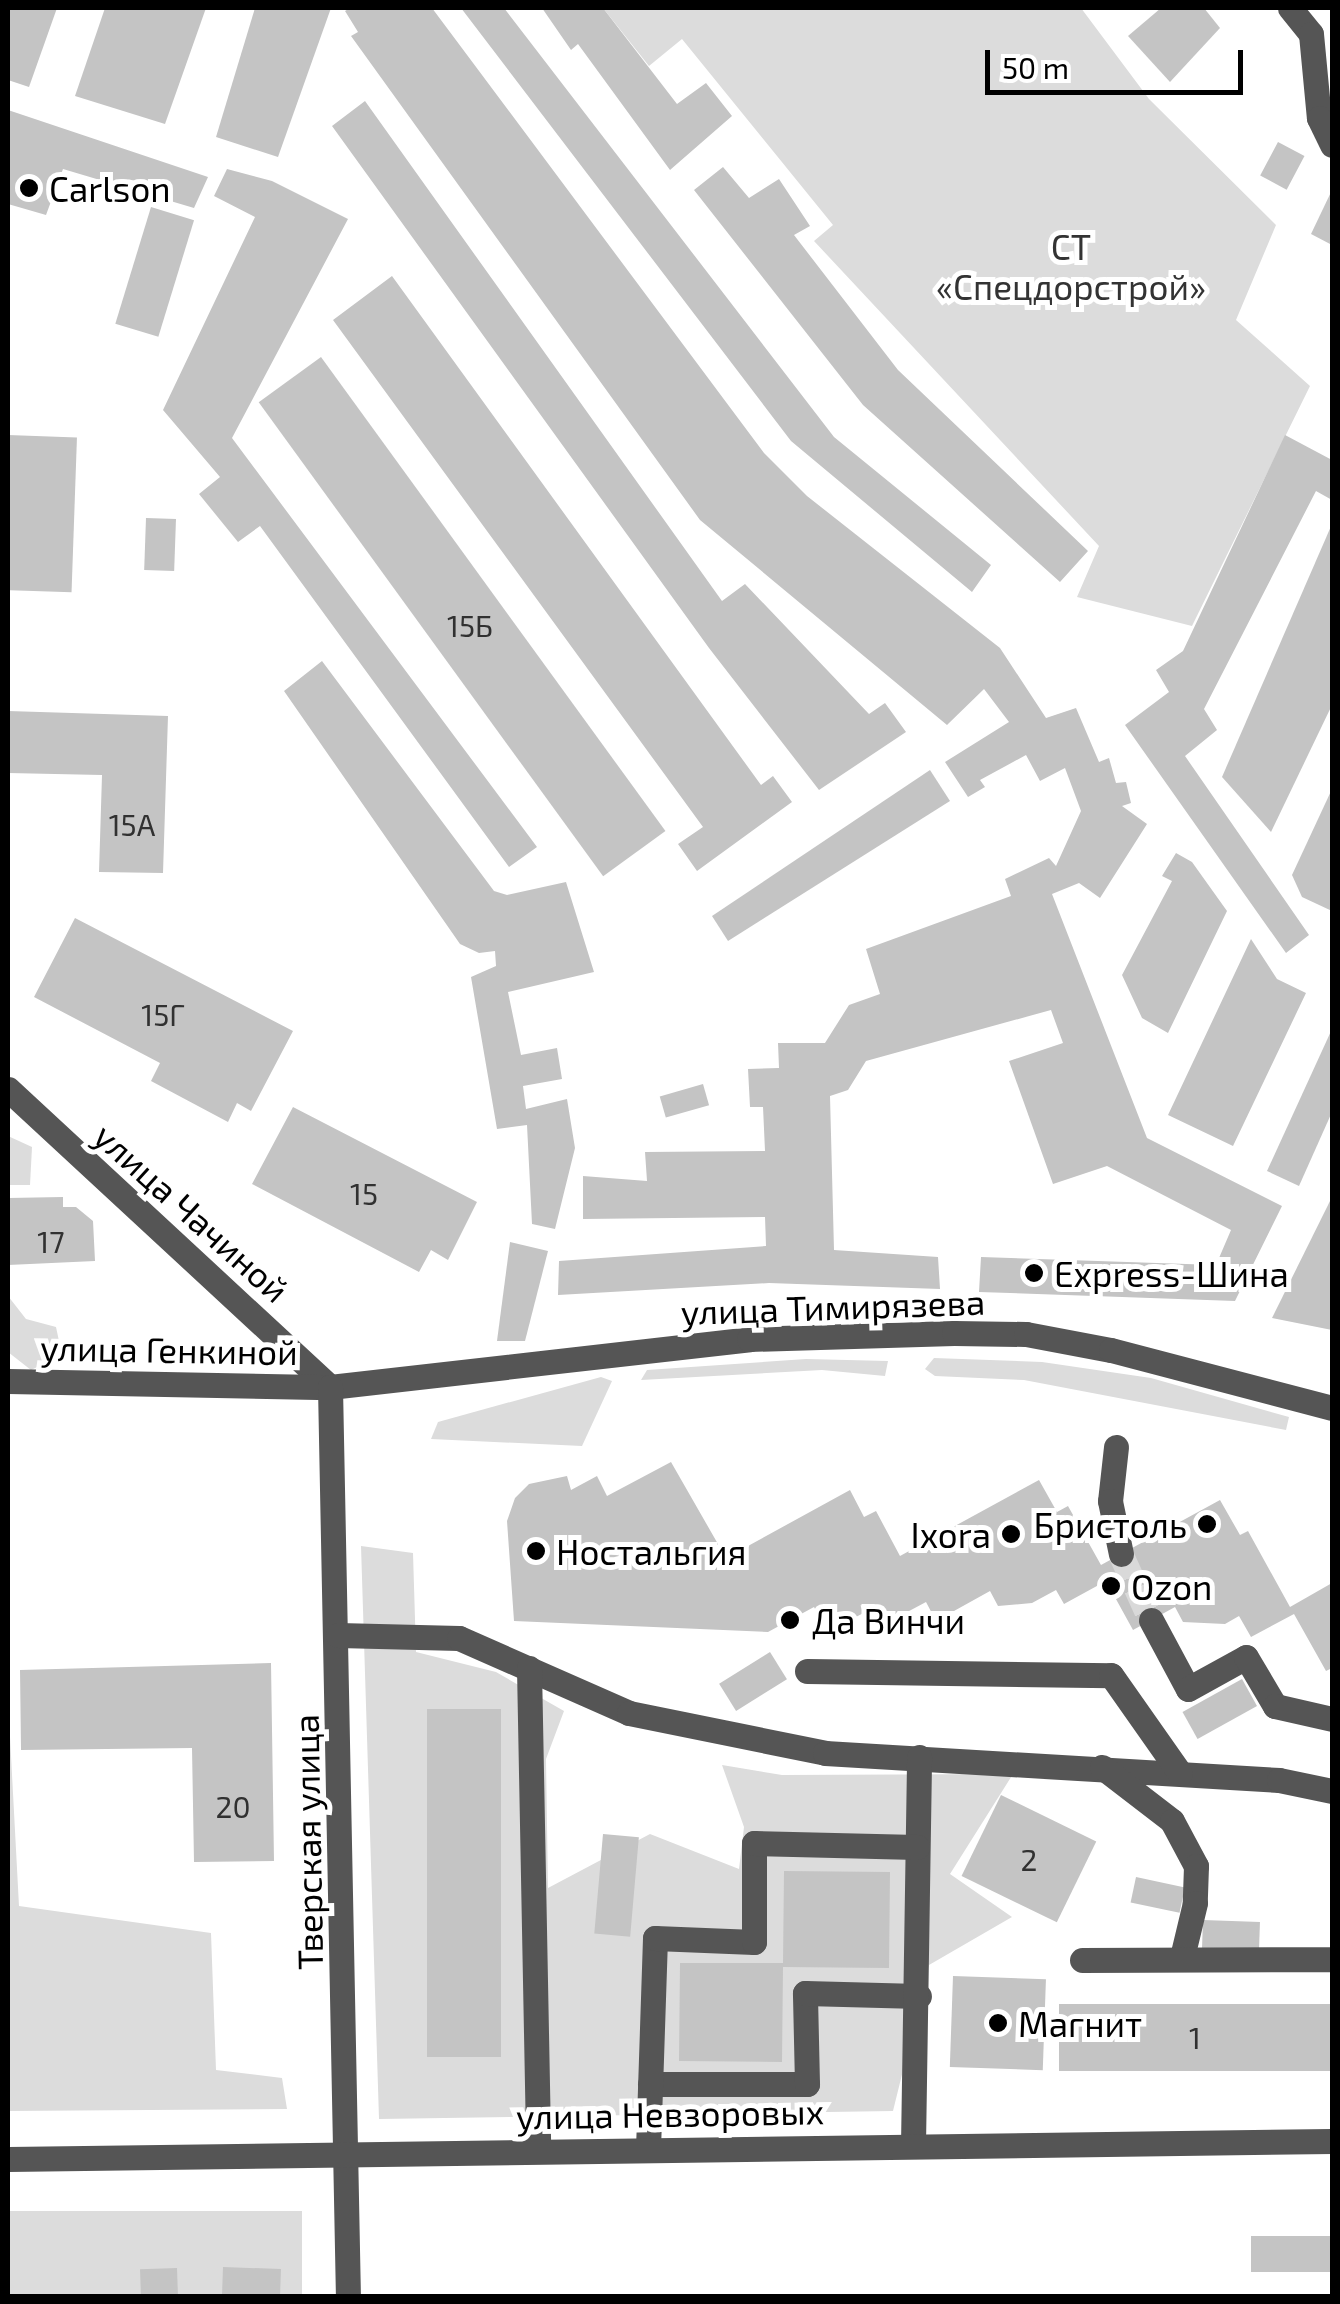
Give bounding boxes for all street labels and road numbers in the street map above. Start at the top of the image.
street label: улица Чачиной [86,1114,298,1310]
street label: улица Тимирязева [680,1280,986,1332]
street label: улица Генкиной [40,1326,298,1372]
street label: Тверская улица [284,1714,330,1970]
street label: улица Невзоровых [516,2089,824,2137]

